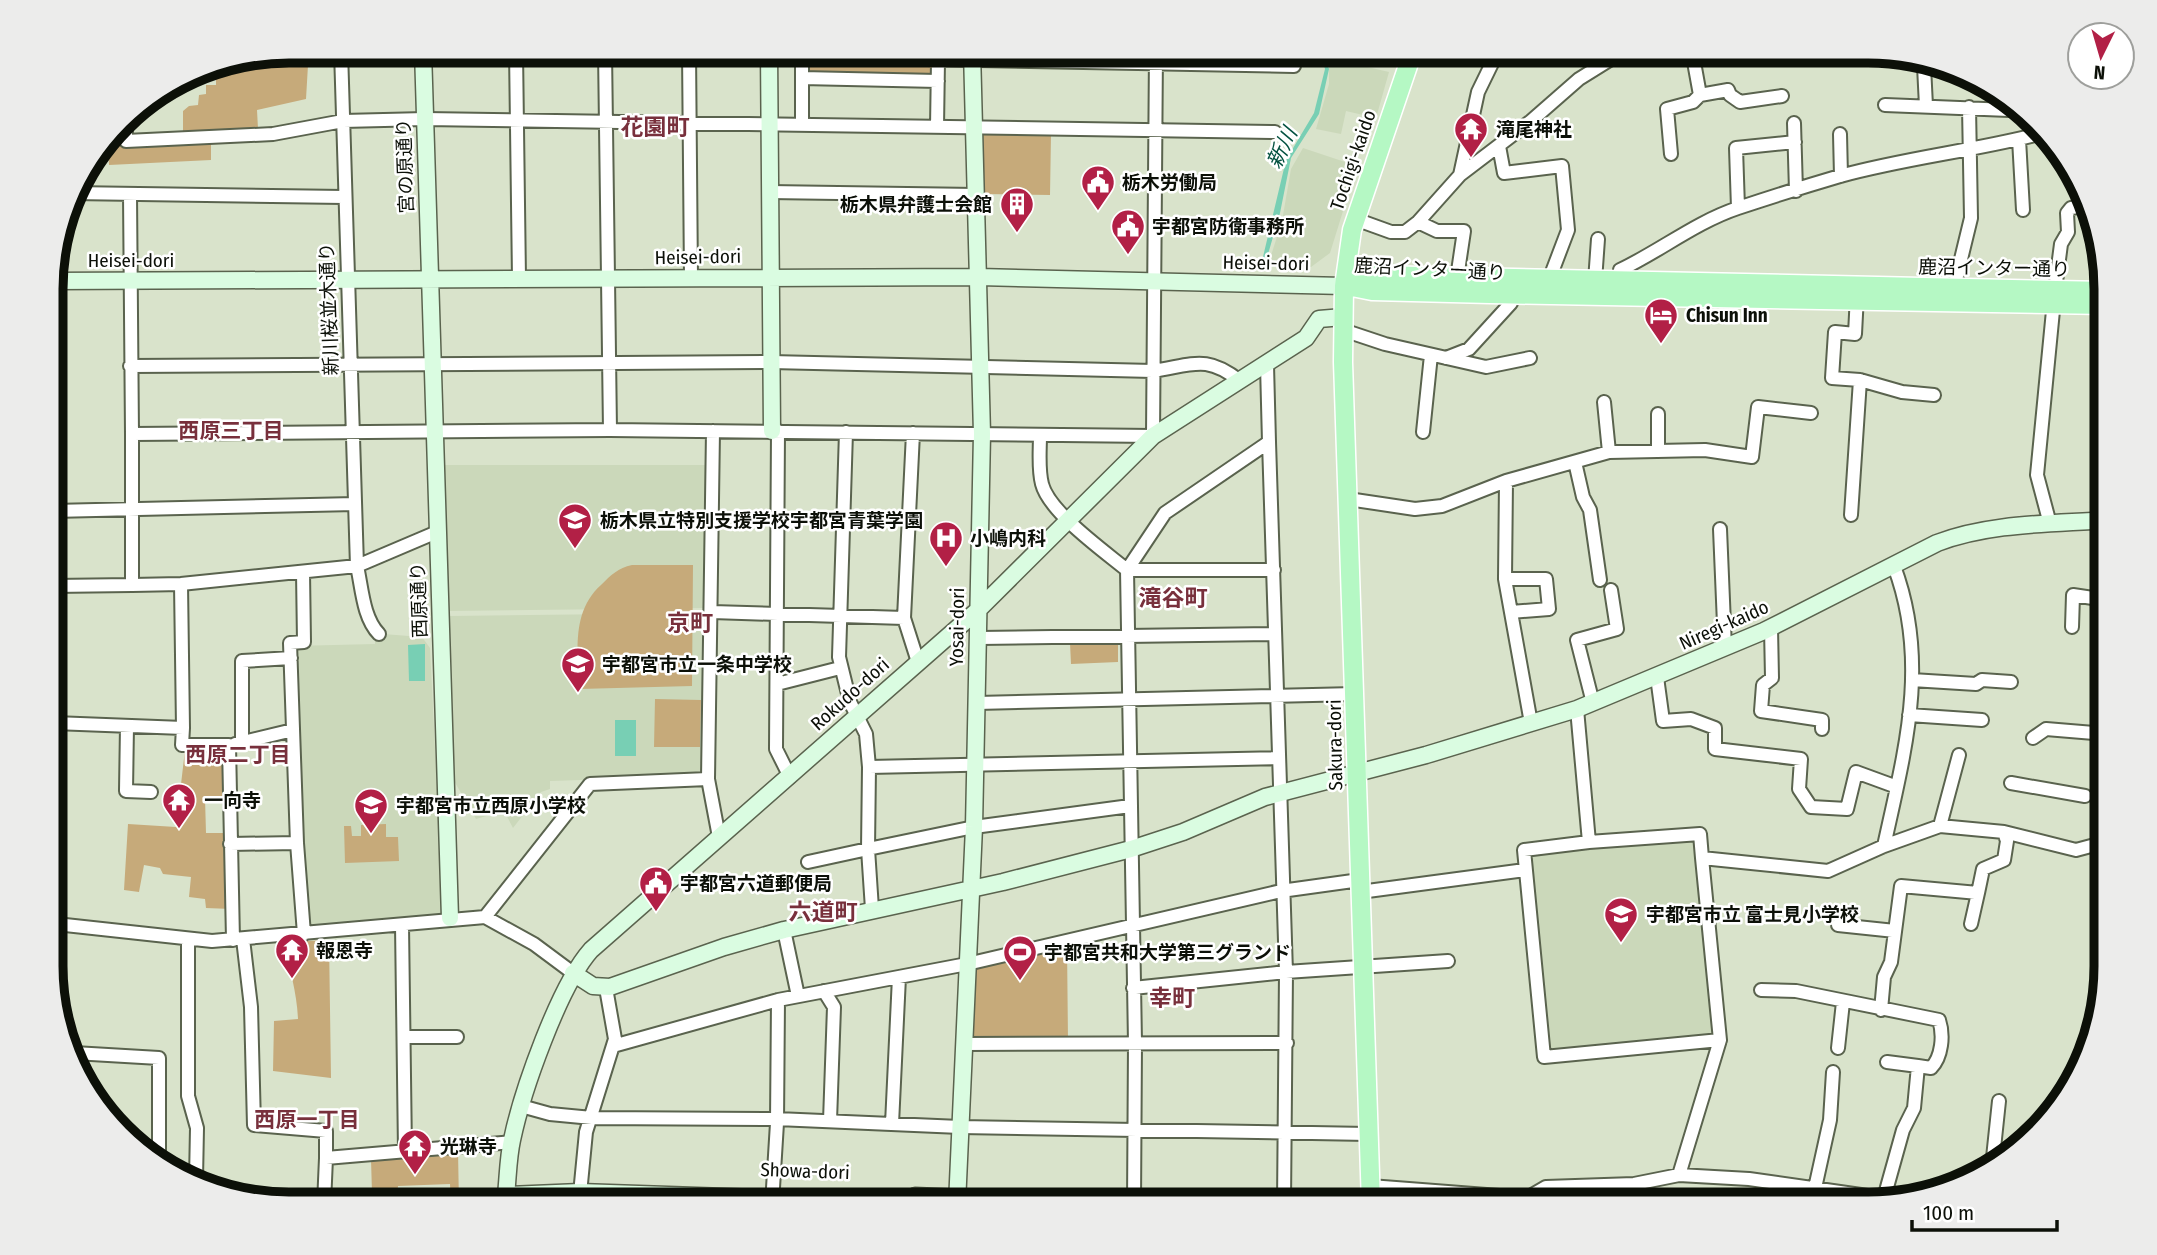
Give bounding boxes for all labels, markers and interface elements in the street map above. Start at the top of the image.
north arrow [2066,21,2136,91]
text: N [2093,60,2106,84]
street label: Tochigi-kaido [1325,107,1381,213]
temple icon: 滝尾神社 [1452,110,1490,159]
district label: 花園町 [621,113,690,141]
street label: 宮の原通り [392,118,418,214]
place label: 滝尾神社 [1496,118,1572,141]
water label: 新川 [1261,122,1304,173]
public building icon: 栃木労働局 [1079,163,1117,212]
place label: 栃木労働局 [1122,171,1217,194]
building icon: 栃木県弁護士会館 [998,185,1036,234]
place label: 栃木県弁護士会館 [840,193,992,216]
public building icon: 宇都宮防衛事務所 [1109,207,1147,256]
place label: 宇都宮防衛事務所 [1152,215,1304,238]
street label: 新川桜並木通り [315,242,343,376]
street label: Heisei-dori [655,245,741,269]
street label: Heisei-dori [88,249,174,272]
street label: Heisei-dori [1223,251,1309,275]
street label: 鹿沼インター通り [1353,254,1507,284]
street label: 鹿沼インター通り [1918,255,2070,281]
hotel icon: Chisun Inn [1642,296,1680,345]
place label: Chisun Inn [1686,304,1768,327]
district label: 西原三丁目 [179,418,284,444]
school or university icon: 栃木県立特別支援学校宇都宮青葉学園 [556,501,594,550]
place label: 栃木県立特別支援学校宇都宮青葉学園 [600,509,923,532]
hospital icon: 小嶋内科 [927,519,965,568]
place label: 小嶋内科 [970,527,1046,550]
street label: 西原通り [406,562,432,638]
district label: 滝谷町 [1139,584,1208,612]
street label: Yosai-dori [945,587,969,667]
street label: Niregi-kaido [1676,595,1772,655]
district label: 京町 [667,609,713,637]
school or university icon: 宇都宮市立一条中学校 [559,645,597,694]
place label: 宇都宮市立一条中学校 [602,653,792,676]
street label: Rokudo-dori [806,653,894,735]
street label: Sakura-dori [1323,699,1347,791]
district label: 西原二丁目 [186,742,291,768]
temple icon: 一向寺 [160,781,198,830]
school or university icon: 宇都宮市立西原小学校 [352,786,390,835]
place label: 一向寺 [204,789,261,812]
place label: 宇都宮市立西原小学校 [396,794,586,817]
public building icon: 宇都宮六道郵便局 [637,864,675,913]
place label: 宇都宮六道郵便局 [680,872,832,895]
school or university icon: 宇都宮市立 富士見小学校 [1602,895,1640,944]
district label: 六道町 [789,898,858,926]
place label: 宇都宮市立 富士見小学校 [1646,903,1859,926]
temple icon: 報恩寺 [273,931,311,980]
sports icon: 宇都宮共和大学第三グランド [1001,933,1039,982]
place label: 報恩寺 [316,939,373,962]
place label: 宇都宮共和大学第三グランド [1044,941,1291,964]
district label: 幸町 [1149,984,1195,1012]
district label: 西原一丁目 [255,1107,360,1133]
temple icon: 光琳寺 [396,1127,434,1176]
place label: 光琳寺 [440,1135,497,1158]
street label: Showa-dori [760,1158,850,1184]
scale bar [1912,1188,2057,1232]
text: 100 m [1923,1200,1974,1226]

